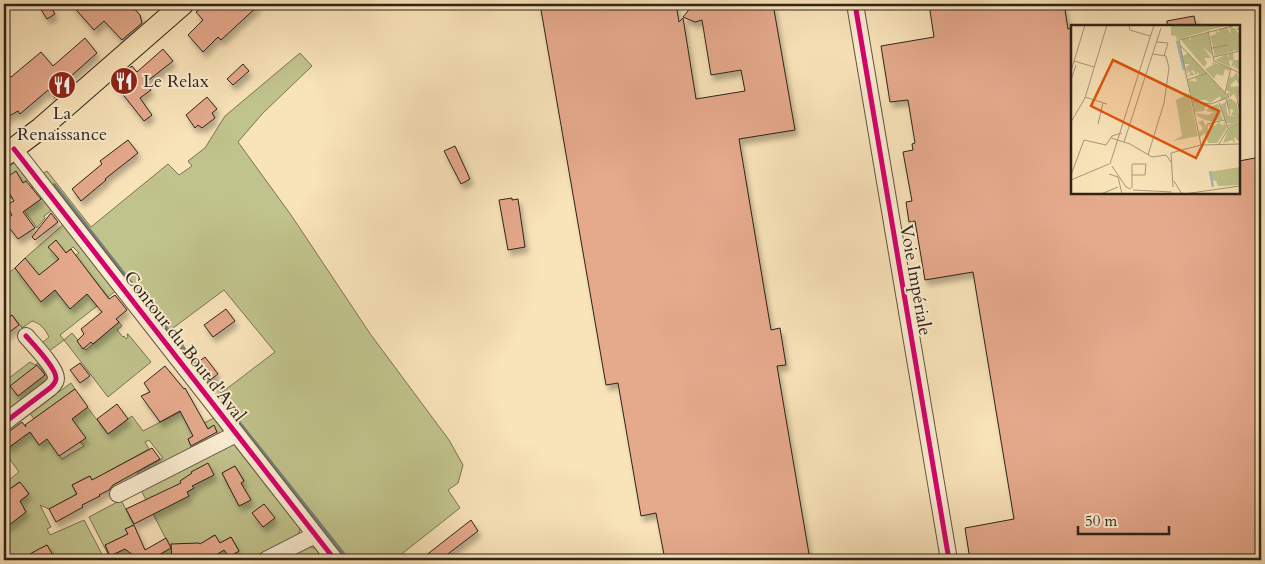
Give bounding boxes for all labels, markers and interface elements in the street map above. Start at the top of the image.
inset map [1071,25,1240,194]
restaurant icon: Le Relax [109,66,139,96]
place label: Le Relax [143,69,209,94]
restaurant icon: La Renaissance [47,70,77,100]
place label: La Renaissance [17,101,107,147]
street label: Voie Impériale [893,223,938,338]
street label: Contour du Bout d'Aval [118,266,252,427]
scale bar [1078,504,1169,536]
text: 50 m [1085,511,1117,531]

